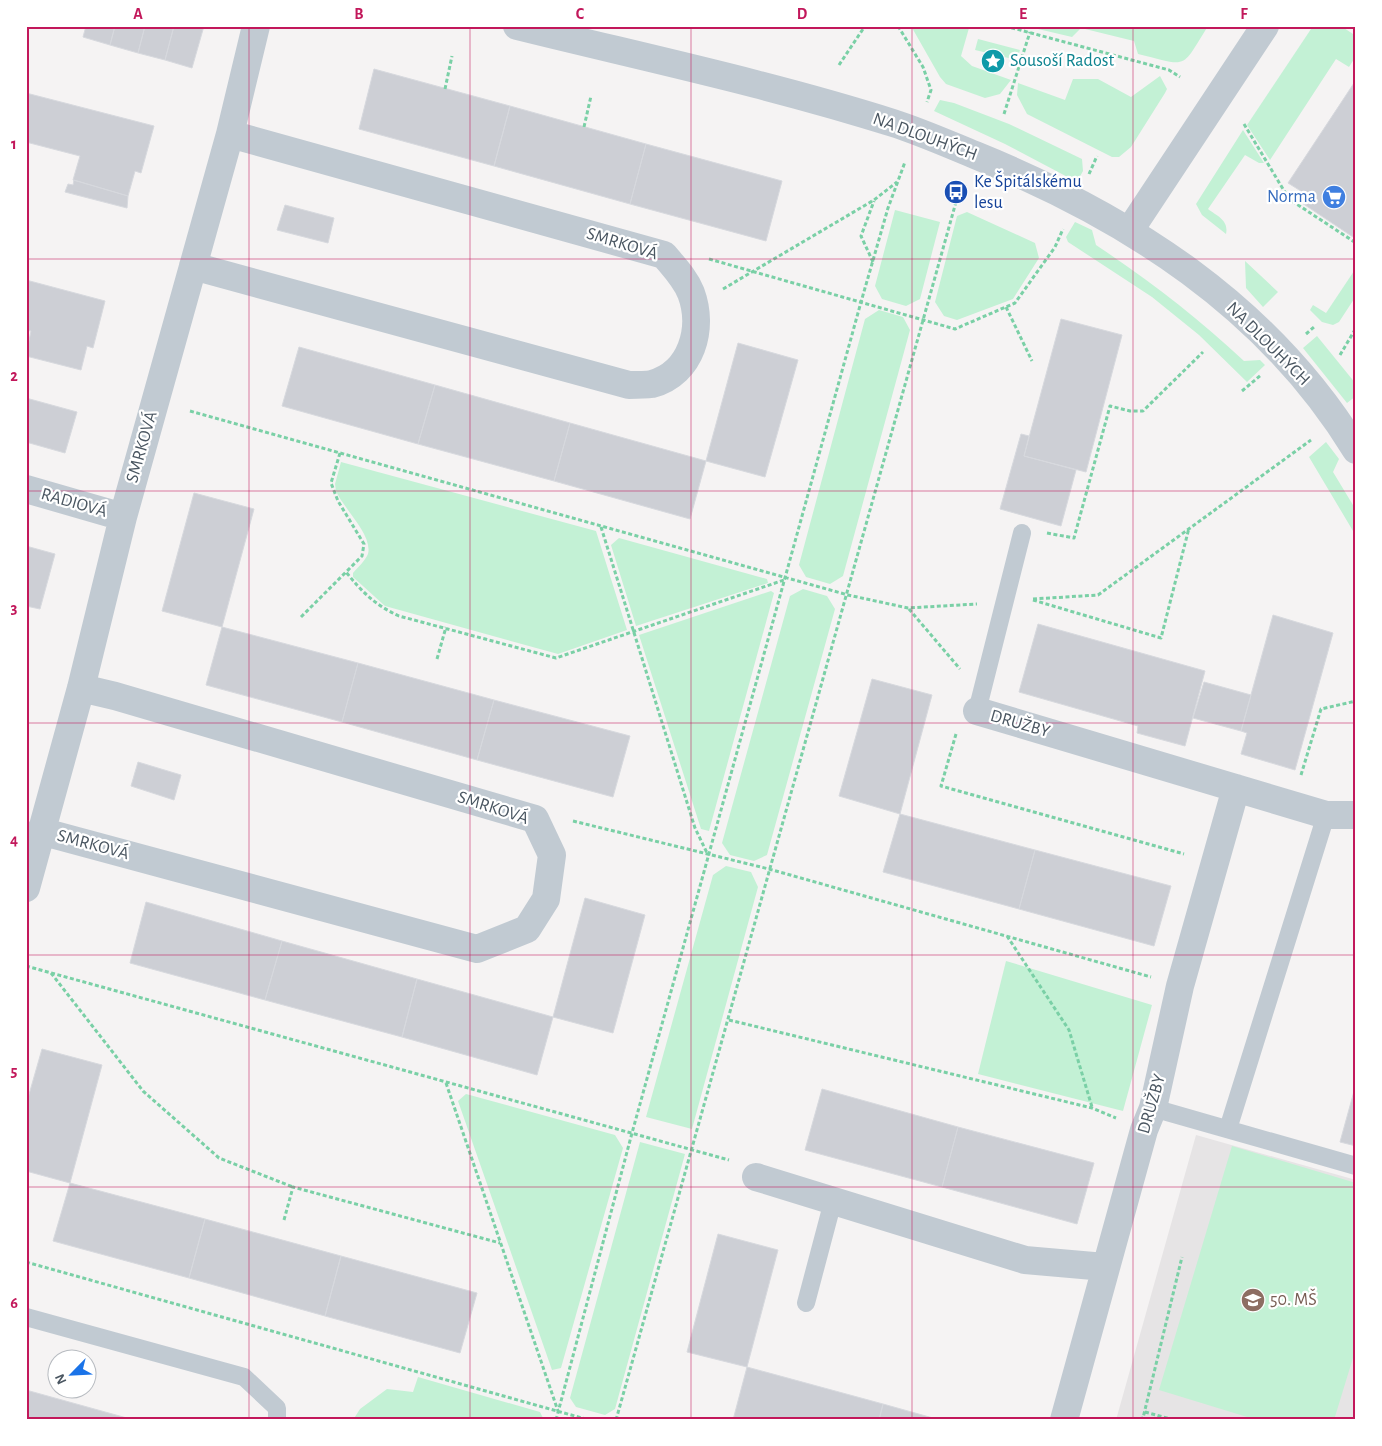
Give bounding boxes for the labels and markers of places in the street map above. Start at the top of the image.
place icon: Sousoší Radost [980,48,1006,74]
place label: Sousoší Radost [1010,52,1114,70]
place label: Ke Špitálskému lesu [974,170,1082,212]
bus stop icon: Ke Špitálskému lesu [943,179,969,205]
supermarket icon: Norma [1321,184,1347,210]
place label: Norma [1267,188,1316,206]
school or university icon: 50. MŠ [1240,1287,1266,1313]
place label: 50. MŠ [1270,1288,1317,1309]

